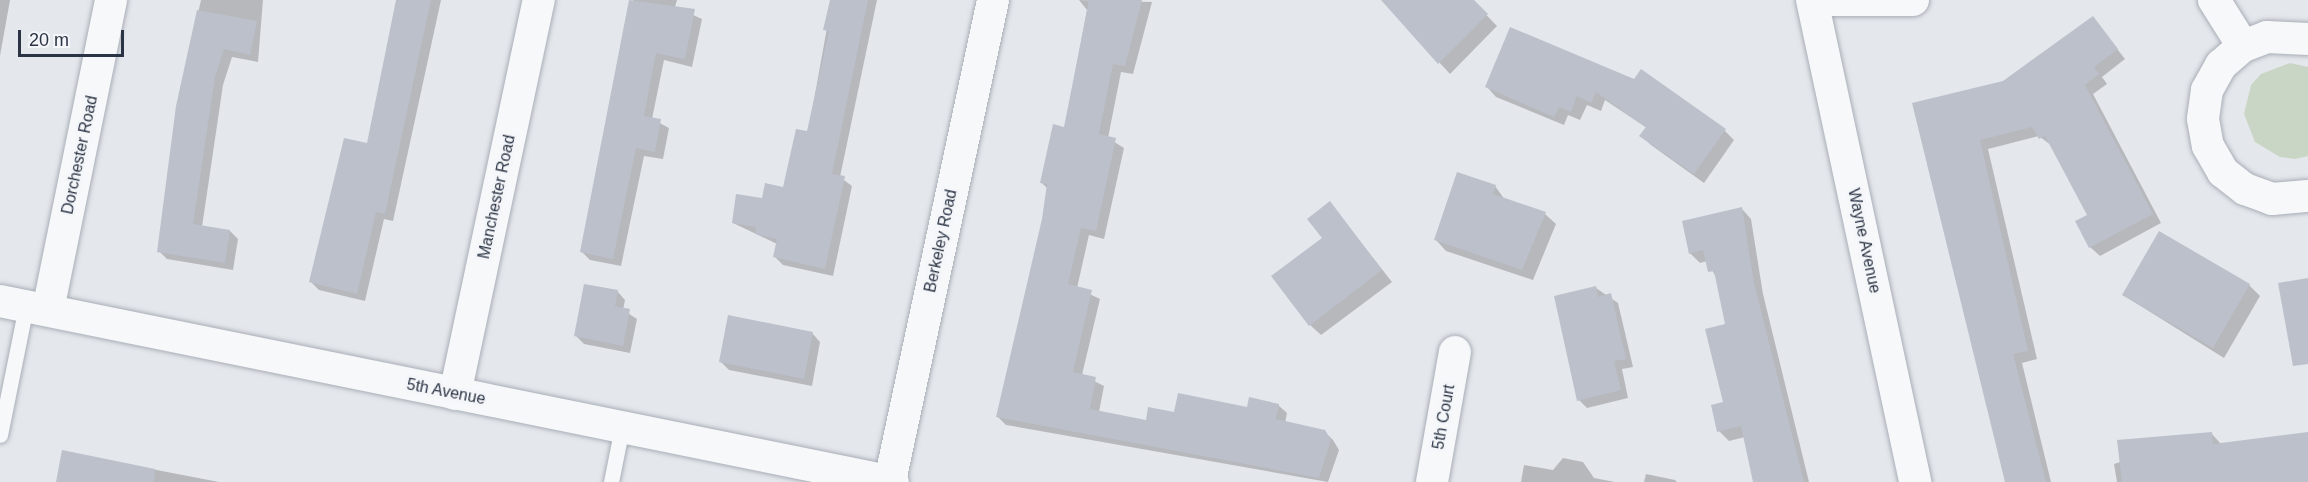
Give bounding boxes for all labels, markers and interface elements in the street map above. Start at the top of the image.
scale bar [21,18,128,56]
text: 20 m [29,30,69,50]
street label: Dorchester Road [58,94,102,216]
street label: Manchester Road [474,133,520,261]
street label: Wayne Avenue [1843,186,1885,296]
street label: Berkeley Road [921,188,961,294]
street label: 5th Avenue [405,375,487,409]
street label: 5th Court [1429,383,1459,451]

